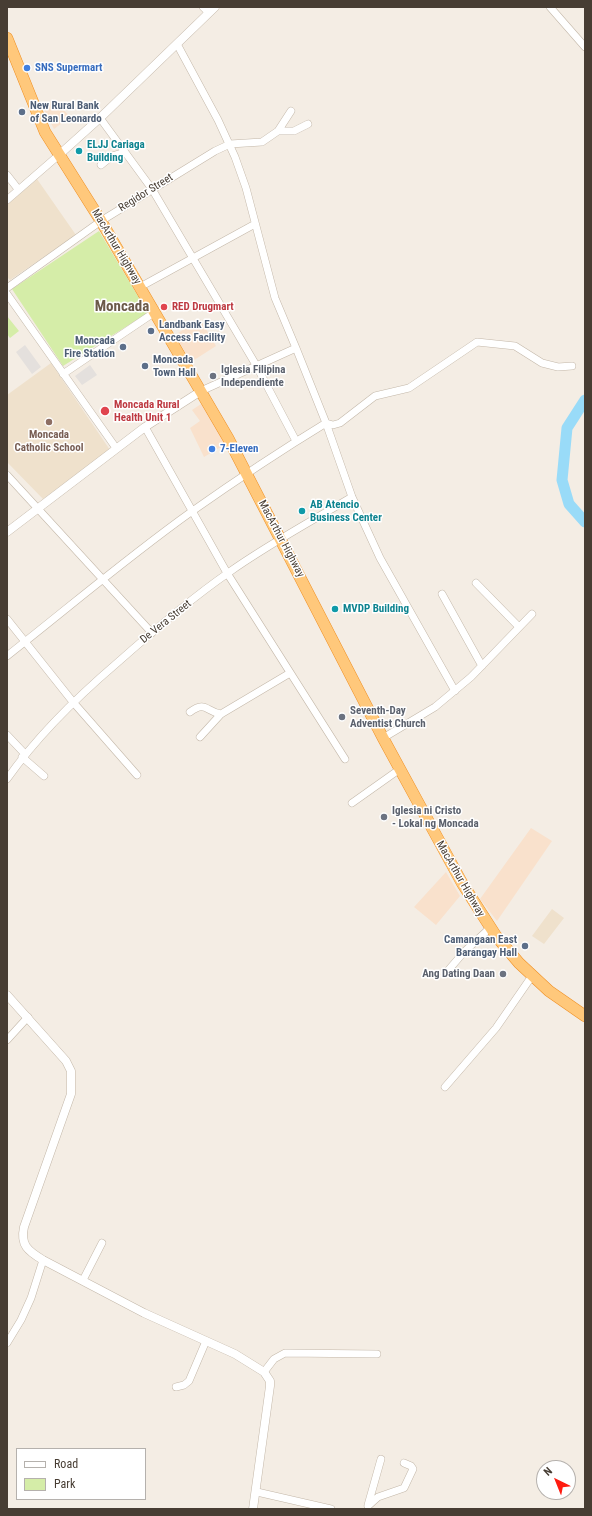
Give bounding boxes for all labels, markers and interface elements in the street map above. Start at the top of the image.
place label: SNS Supermart [35,61,102,75]
marker: SNS Supermart [22,63,32,73]
place label: New Rural Bank of San Leonardo [30,99,102,125]
marker: New Rural Bank of San Leonardo [17,107,27,117]
place label: ELJJ Cariaga Building [87,138,145,164]
marker: ELJJ Cariaga Building [74,146,84,156]
street label: Regidor Street [116,171,176,215]
street label: MacArthur Highway [88,207,144,287]
district label: Moncada [95,298,149,316]
place label: RED Drugmart [172,300,234,314]
marker: RED Drugmart [159,302,169,312]
place label: Landbank Easy Access Facility [159,318,225,344]
marker: Landbank Easy Access Facility [146,326,156,336]
place label: Moncada Fire Station [64,334,115,360]
marker: Moncada Fire Station [118,342,128,352]
place label: Moncada Town Hall [153,353,196,379]
marker: Moncada Town Hall [140,361,150,371]
place label: Iglesia Filipina Independiente [221,363,285,389]
marker: Iglesia Filipina Independiente [208,371,218,381]
place label: Moncada Rural Health Unit 1 [114,398,180,424]
marker: Moncada Rural Health Unit 1 [99,405,111,417]
marker: Moncada Catholic School [44,417,54,427]
place label: Moncada Catholic School [15,428,83,454]
place label: 7-Eleven [220,442,258,456]
marker: 7-Eleven [207,444,217,454]
street label: MacArthur Highway [255,498,307,580]
place label: AB Atencio Business Center [310,498,382,524]
marker: AB Atencio Business Center [297,506,307,516]
street label: De Vera Street [138,597,194,647]
place label: MVDP Building [343,602,409,616]
marker: MVDP Building [330,604,340,614]
place label: Seventh-Day Adventist Church [350,704,426,730]
marker: Seventh-Day Adventist Church [337,712,347,722]
place label: Iglesia ni Cristo - Lokal ng Moncada [392,804,479,830]
marker: Iglesia ni Cristo - Lokal ng Moncada [379,812,389,822]
street label: MacArthur Highway [433,839,487,919]
place label: Camangaan East Barangay Hall [444,933,517,959]
marker: Camangaan East Barangay Hall [520,941,530,951]
place label: Ang Dating Daan [422,967,495,981]
marker: Ang Dating Daan [498,969,508,979]
legend [16,1448,146,1500]
text: Road [54,1457,78,1471]
north arrow [536,1460,576,1500]
text: N [541,1465,555,1479]
text: Park [54,1477,75,1491]

